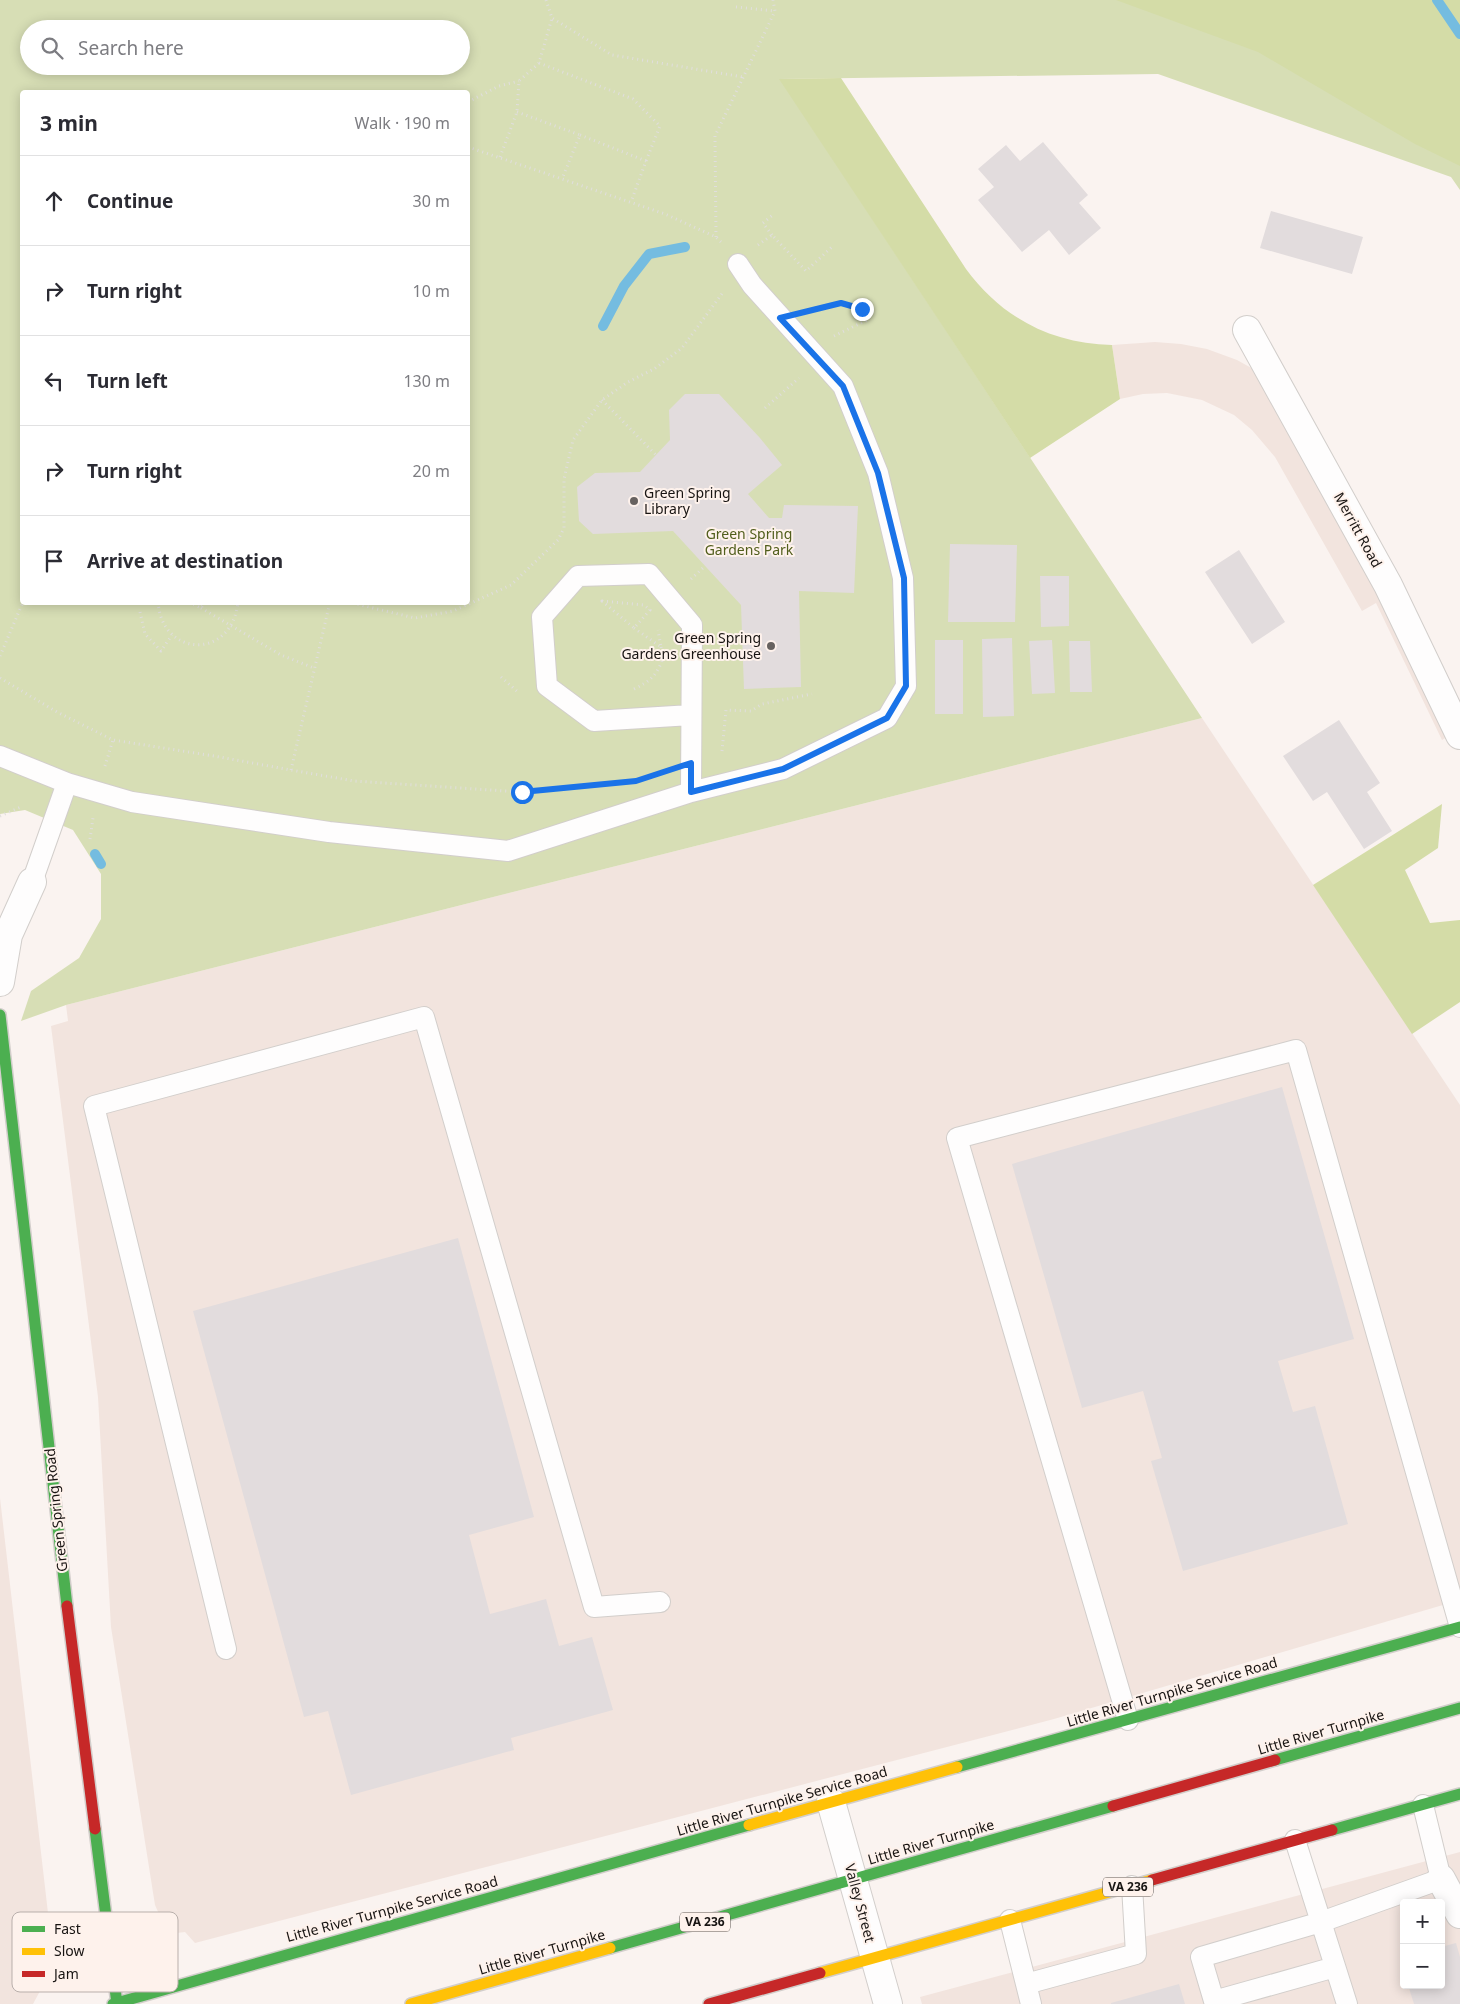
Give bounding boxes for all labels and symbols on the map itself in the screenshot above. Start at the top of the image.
route end [851,298,874,321]
place label: Green Spring Library [644,483,731,518]
street label: Merritt Road [1330,489,1387,571]
marker: Green Spring Library [628,495,640,507]
park label: Green Spring Gardens Park [705,524,794,559]
place label: Green Spring Gardens Greenhouse [621,628,761,663]
marker: Green Spring Gardens Greenhouse [765,640,777,652]
route start [511,781,534,804]
street label: Green Spring Road [40,1447,71,1573]
street label: Little River Turnpike Service Road [1064,1652,1279,1731]
street label: Little River Turnpike [1255,1704,1386,1759]
street label: Little River Turnpike Service Road [674,1761,889,1840]
street label: Little River Turnpike [865,1814,996,1869]
street label: Valley Street [841,1861,880,1944]
street label: Little River Turnpike Service Road [284,1871,500,1946]
road number: VA 236 [1103,1878,1153,1896]
legend [12,1912,178,1992]
road number: VA 236 [680,1912,730,1931]
text: Fast [54,1919,81,1938]
street label: Little River Turnpike [476,1924,607,1979]
text: Slow [54,1941,85,1960]
text: Jam [52,1964,79,1983]

